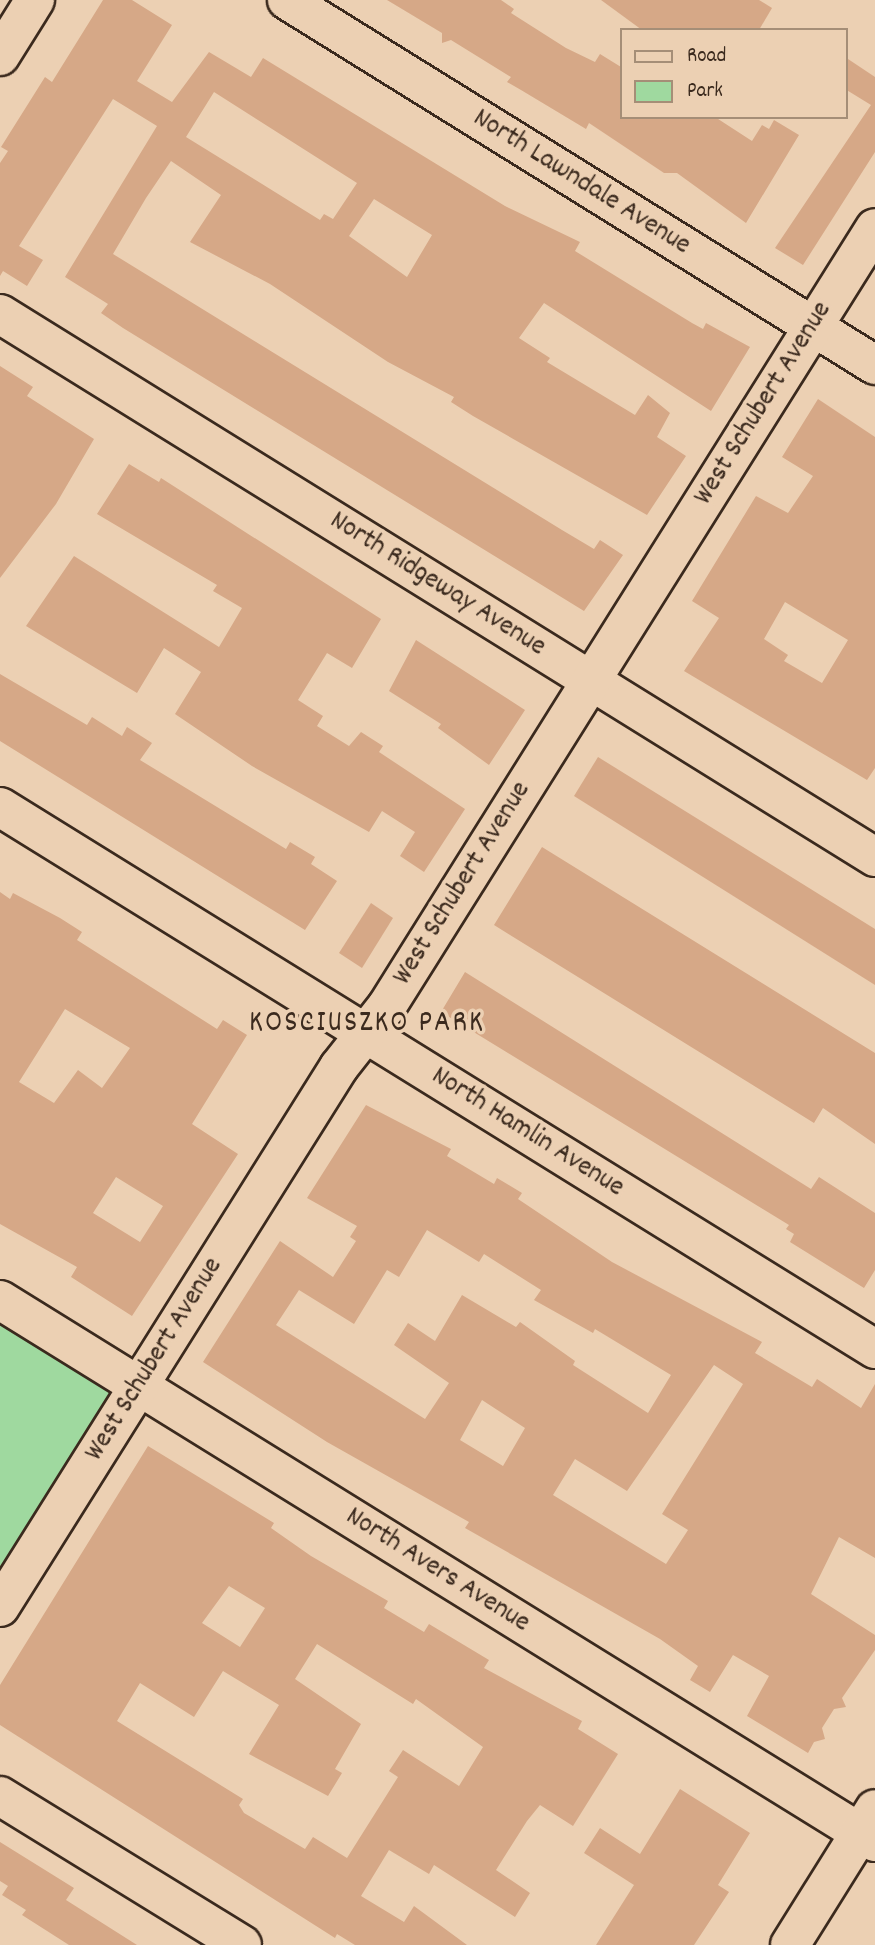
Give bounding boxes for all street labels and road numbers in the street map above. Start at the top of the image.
street label: North Lawndale Avenue [466,102,696,264]
street label: West Schubert Avenue [688,296,840,512]
street label: North Ridgeway Avenue [323,505,551,665]
street label: West Schubert Avenue [387,776,539,992]
street label: North Hamlin Avenue [425,1060,629,1206]
street label: West Schubert Avenue [79,1252,231,1468]
street label: North Avers Avenue [339,1501,535,1641]

